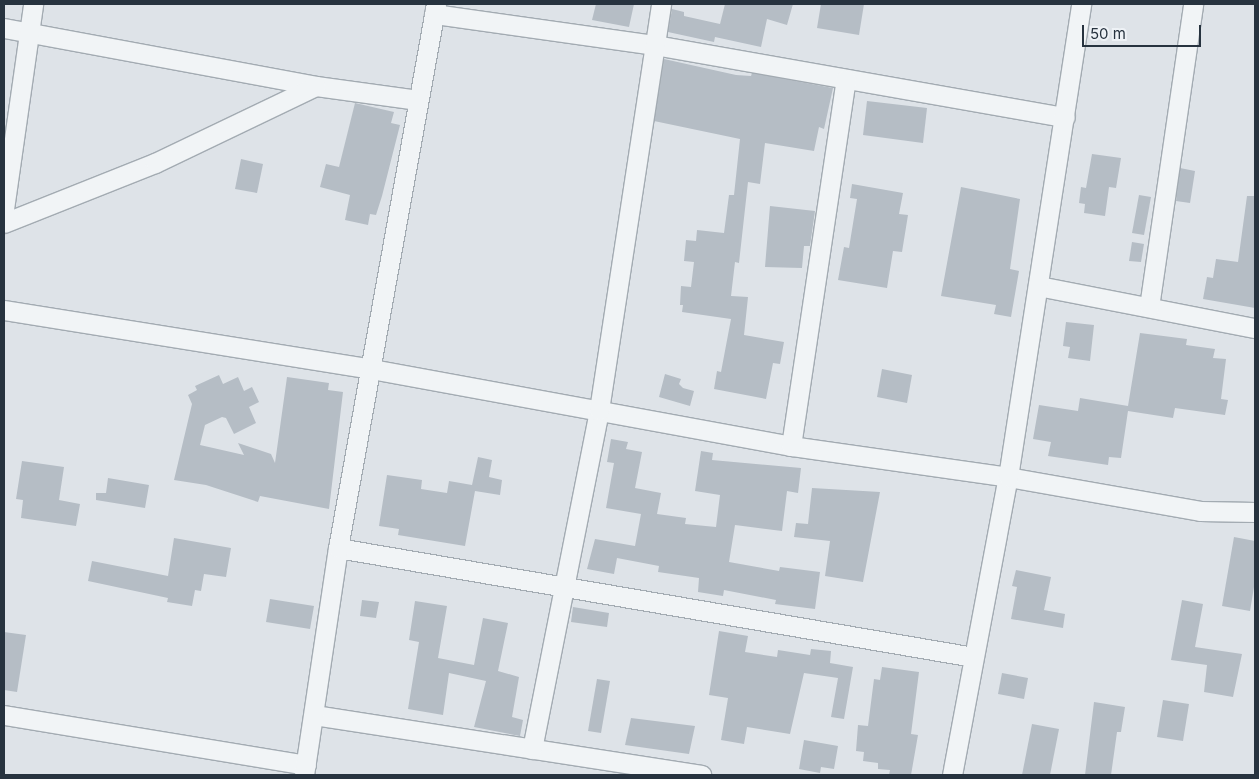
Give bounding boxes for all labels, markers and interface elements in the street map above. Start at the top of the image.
scale bar [1084,15,1203,47]
text: 50 m [1090,24,1126,43]

